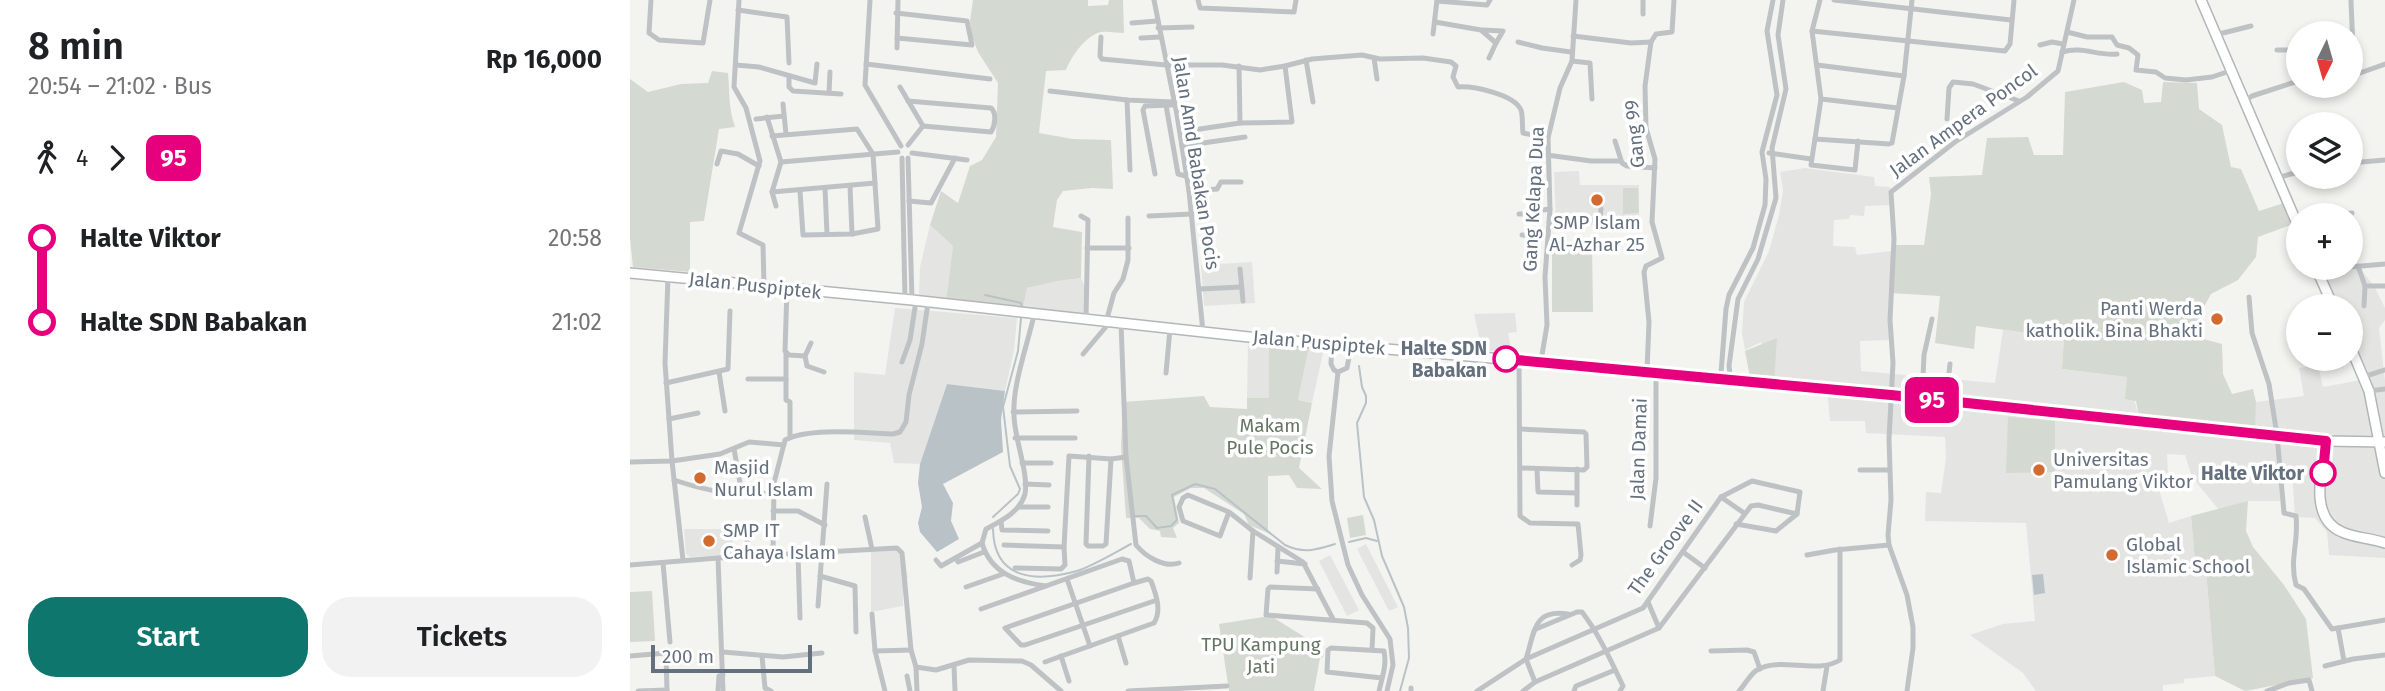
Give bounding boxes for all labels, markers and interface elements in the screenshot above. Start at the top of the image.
north arrow [2286,21,2362,98]
map controls [2286,21,2363,371]
text: 8 min [28,23,124,69]
text: Rp 16,000 [486,44,602,75]
street label: Jalan Amd Babakan Pocis [1168,55,1225,271]
street label: Jalan Ampera Poncol [1885,59,2042,182]
text: 20:54 – 21:02 · Bus [28,72,212,100]
street label: Gang 99 [1619,99,1650,169]
button: layers [2286,112,2363,189]
street label: Gang Kelapa Dua [1518,126,1549,272]
icon: walk [28,139,66,177]
icon: forward [98,139,136,177]
text: 4 [76,144,88,172]
text: 95 [160,144,187,172]
marker: SMP Islam Al-Azhar 25 [1589,192,1605,208]
button: + [2286,203,2363,280]
place label: SMP Islam Al-Azhar 25 [1549,211,1645,256]
text: Halte Viktor [80,223,221,254]
text: 20:58 [548,224,602,252]
street label: Jalan Puspiptek [688,267,823,304]
button: − [2286,294,2363,371]
place label: Panti Werda katholik. Bina Bhakti [2025,297,2203,342]
text: Halte SDN Babakan [80,307,307,338]
text: 21:02 [552,308,602,336]
marker: Panti Werda katholik. Bina Bhakti [2209,311,2225,327]
street label: Jalan Puspiptek [1252,325,1386,360]
place label: Halte SDN Babakan [1401,337,1487,382]
marker: Halte SDN Babakan [1493,346,1519,372]
line badge: 95 [1900,377,1964,423]
text: 95 [1919,386,1945,414]
street label: Jalan Damai [1625,398,1652,501]
park label: Makam Pule Pocis [1226,414,1314,459]
place label: Universitas Pamulang Viktor [2053,448,2194,493]
place label: Masjid Nurul Islam [714,456,814,501]
marker: Halte Viktor [2310,460,2336,486]
marker: Universitas Pamulang Viktor [2031,462,2047,478]
place label: Halte Viktor [2201,462,2304,485]
marker: Masjid Nurul Islam [692,470,708,486]
street label: The Groove II [1623,495,1708,600]
place label: SMP IT Cahaya Islam [723,519,836,564]
marker: SMP IT Cahaya Islam [701,533,717,549]
place label: Global Islamic School [2126,533,2251,578]
marker: Global Islamic School [2104,547,2120,563]
button: Start [28,597,308,677]
button: Tickets [322,597,602,677]
park label: TPU Kampung Jati [1201,633,1321,678]
scale bar [651,642,812,674]
text: 200 m [662,645,714,668]

